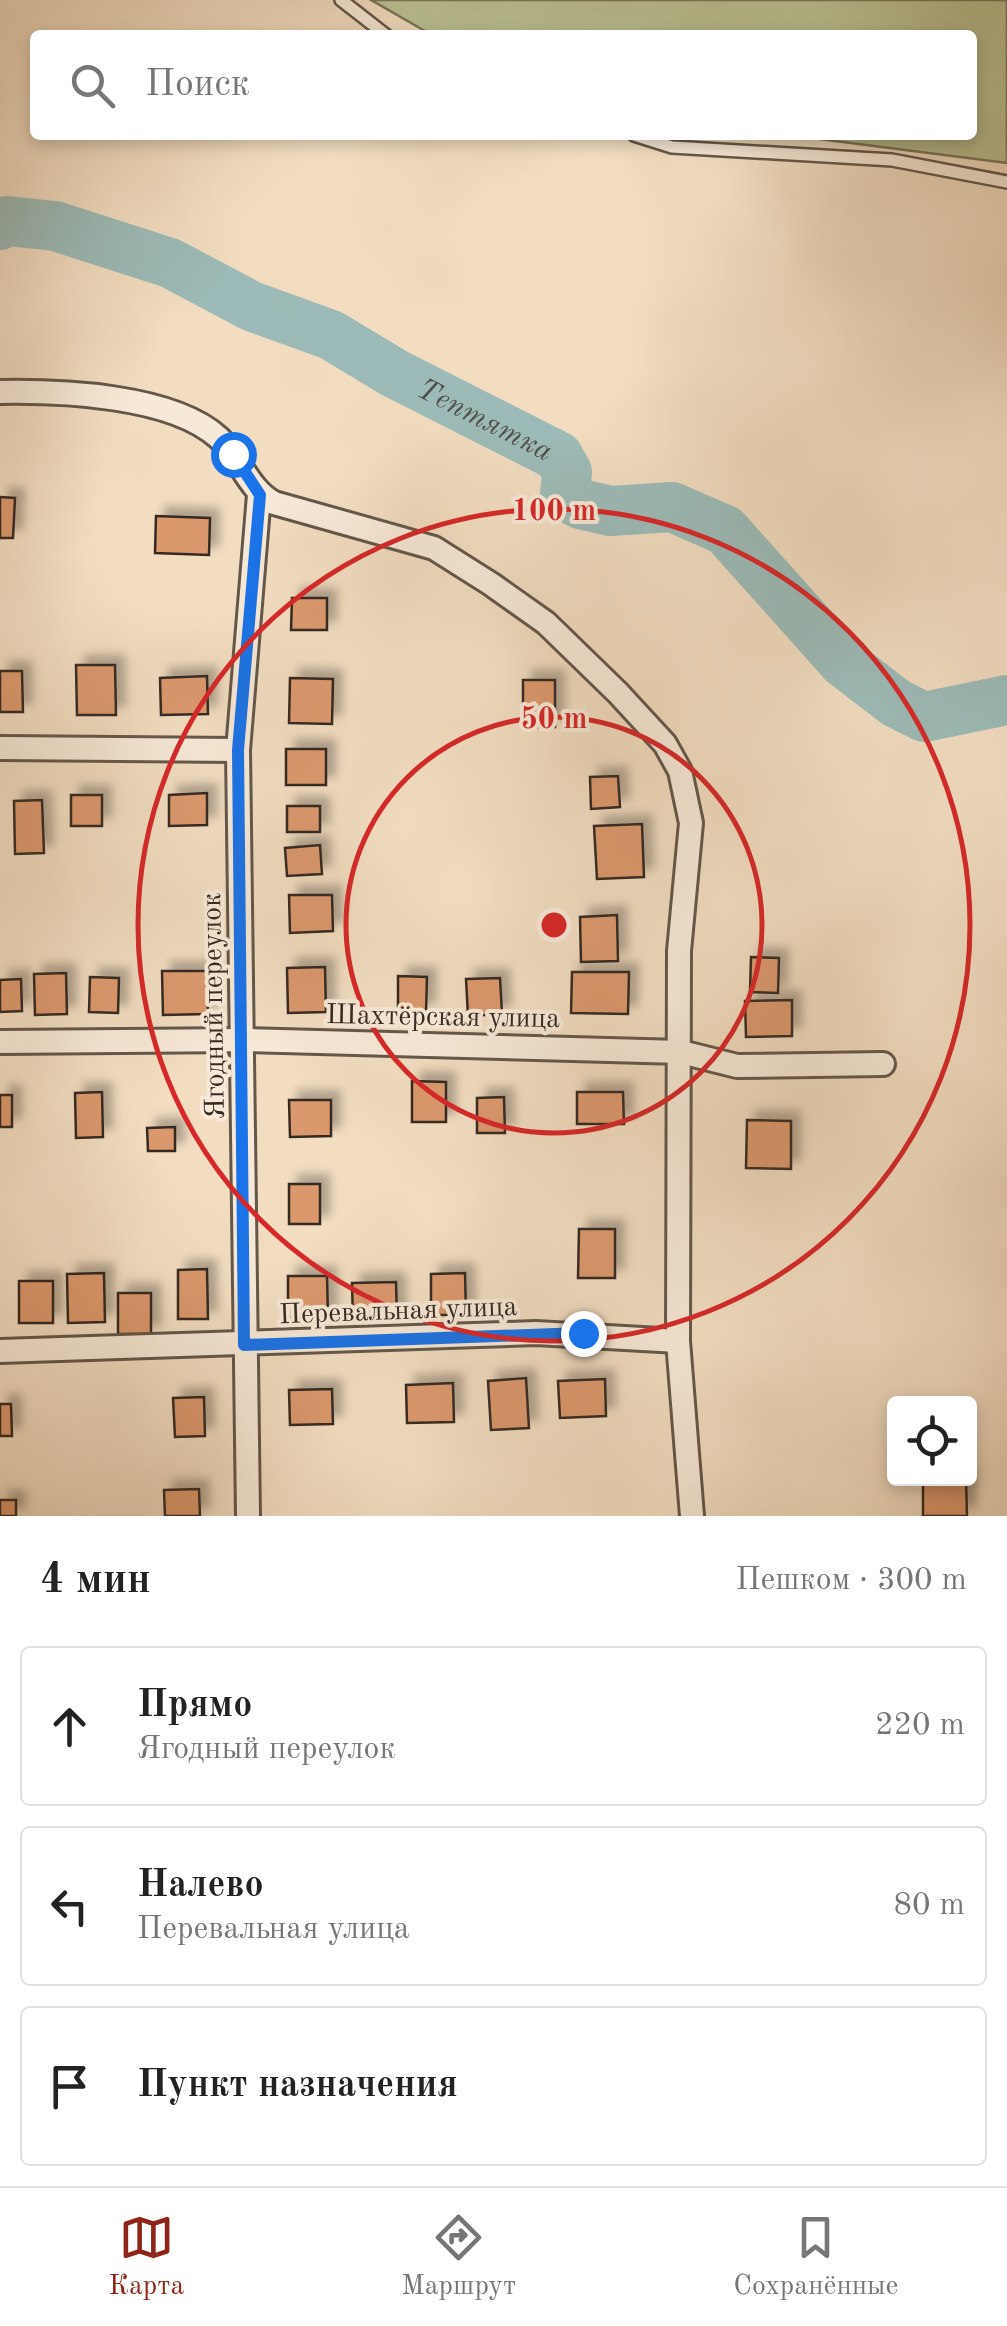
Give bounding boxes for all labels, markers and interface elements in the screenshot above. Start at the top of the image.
search box [30,30,977,140]
icon: search [65,58,120,113]
text: Поиск [145,66,250,104]
water label: Тептятка [412,374,557,468]
route start [211,432,257,478]
text: 100 m [512,497,596,527]
text: 50 m [520,705,588,735]
street label: Ягодный переулок [199,893,231,1119]
centre of rings [536,907,572,943]
street label: Шахтёрская улица [326,1002,560,1034]
street label: Перевальная улица [278,1294,518,1330]
route end [561,1311,607,1357]
map controls [887,1396,977,1486]
button: locate [887,1396,977,1486]
text: 4 мин [40,1560,151,1602]
text: Пешком · 300 m [735,1565,967,1597]
text: Прямо [137,1687,252,1725]
icon: ahead [42,1699,97,1754]
text: 220 m [875,1710,965,1742]
text: Ягодный переулок [137,1734,396,1766]
text: Налево [137,1867,264,1905]
icon: left [42,1879,97,1934]
text: 80 m [894,1890,965,1922]
text: Перевальная улица [137,1914,410,1946]
icon: arrive [42,2059,97,2114]
text: Пункт назначения [137,2067,458,2105]
tab: Карта [109,2210,184,2305]
tab: Маршрут [401,2210,516,2305]
tab: Сохранённые [733,2210,898,2305]

